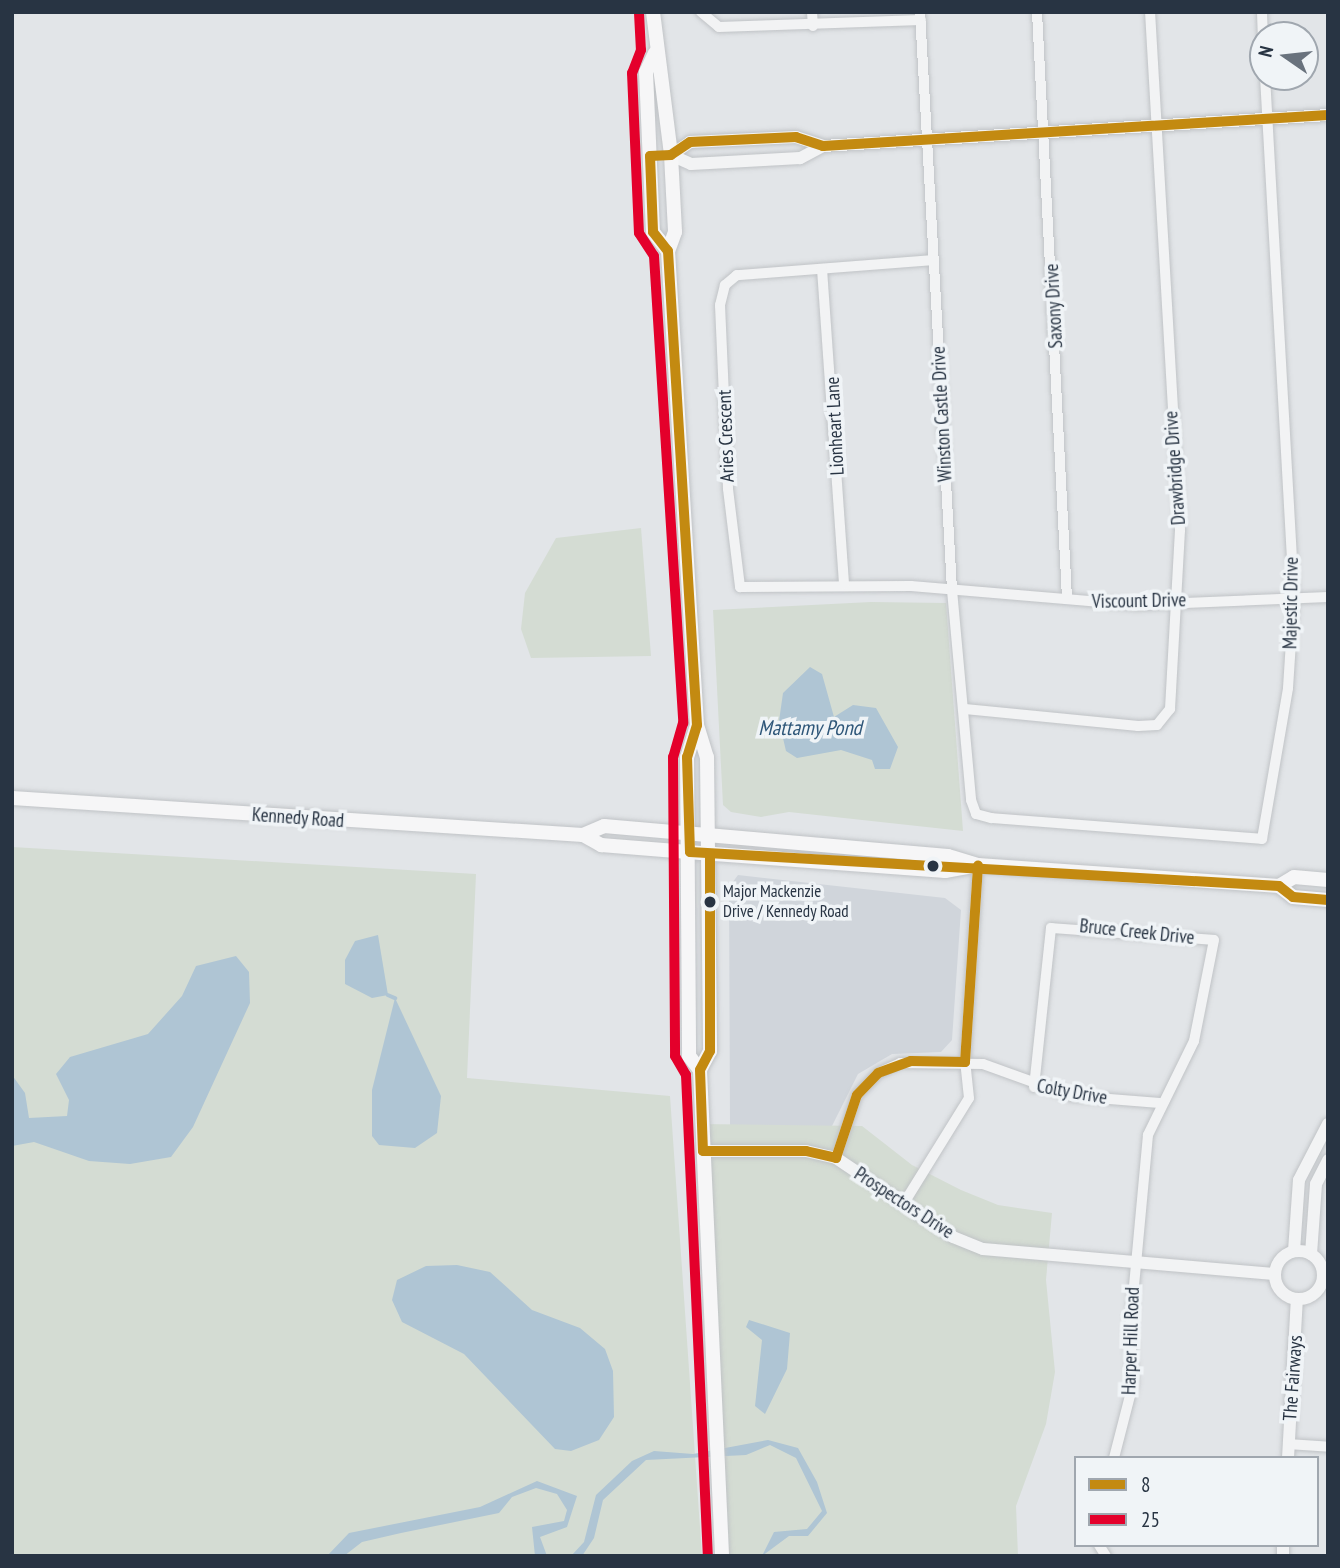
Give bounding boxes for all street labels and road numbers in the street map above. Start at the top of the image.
street label: Saxony Drive [1040,263,1068,349]
street label: Winston Castle Drive [927,346,957,482]
street label: Lionheart Lane [821,376,849,476]
street label: Aries Crescent [713,389,739,483]
street label: Drawbridge Drive [1160,410,1190,526]
street label: Majestic Drive [1279,556,1303,650]
street label: Viscount Drive [1092,589,1186,613]
street label: Kennedy Road [251,803,345,833]
street label: Bruce Creek Drive [1078,915,1196,949]
street label: Colty Drive [1035,1075,1109,1109]
street label: Prospectors Drive [850,1162,958,1244]
street label: Harper Hill Road [1118,1287,1144,1395]
street label: The Fairways [1279,1334,1307,1422]

